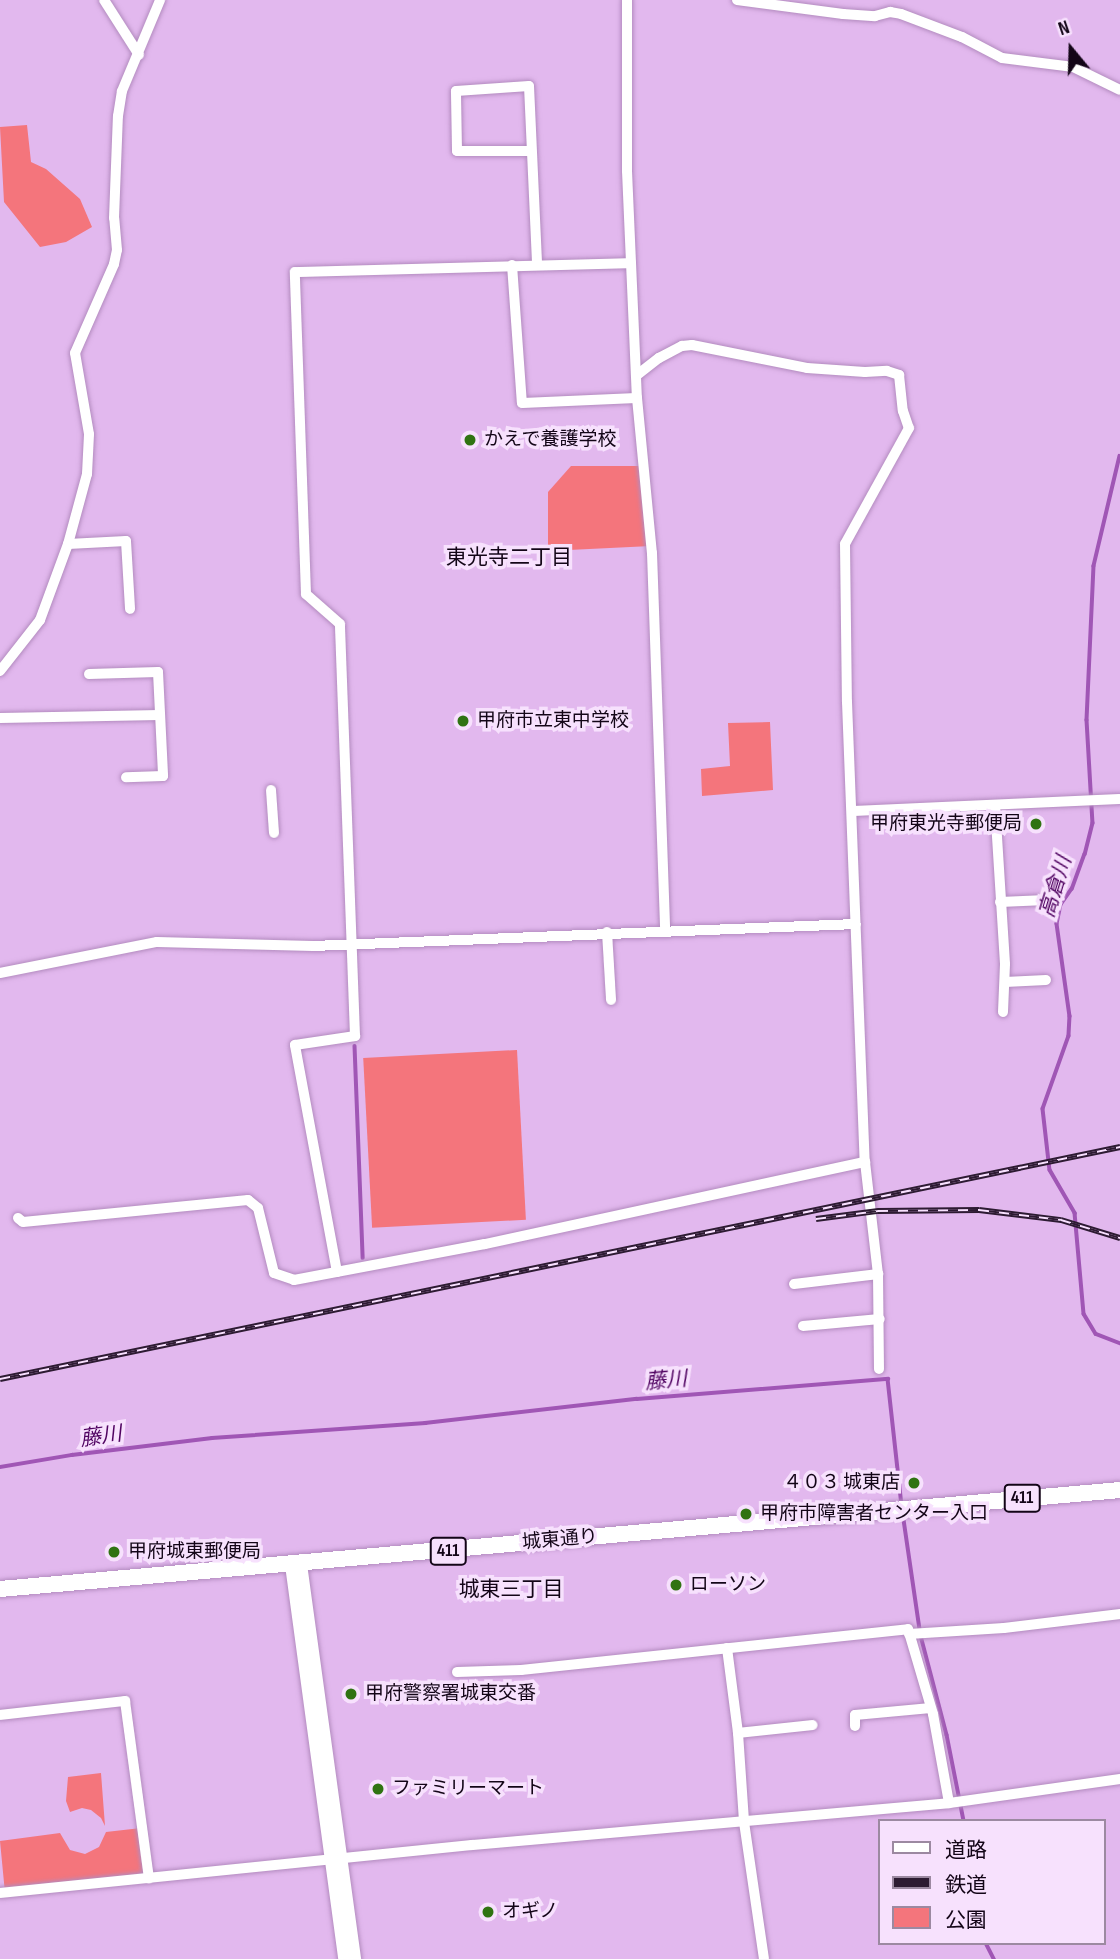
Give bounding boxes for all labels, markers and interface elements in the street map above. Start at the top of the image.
north arrow [1036,14,1106,84]
text: N [1055,16,1073,41]
place label: かえで養護学校 [484,429,617,451]
marker: かえで養護学校 [462,432,478,448]
district label: 東光寺二丁目 [446,545,572,571]
place label: 甲府市立東中学校 [477,710,629,732]
marker: 甲府市立東中学校 [455,713,471,729]
place label: 甲府東光寺郵便局 [870,813,1022,835]
marker: 甲府東光寺郵便局 [1028,816,1044,832]
water label: 高倉川 [1035,853,1077,921]
water label: 藤川 [644,1367,688,1395]
water label: 藤川 [78,1422,124,1452]
place label: ４０３ 城東店 [783,1472,900,1494]
marker: ４０３ 城東店 [906,1475,922,1491]
road number: 411 [1003,1484,1041,1512]
place label: 甲府市障害者センター入口 [760,1503,988,1525]
marker: 甲府市障害者センター入口 [738,1506,754,1522]
street label: 城東通り [521,1525,599,1555]
road number: 411 [429,1536,467,1566]
place label: 甲府城東郵便局 [128,1541,261,1563]
marker: 甲府城東郵便局 [106,1544,122,1560]
place label: ローソン [690,1574,766,1596]
district label: 城東三丁目 [459,1577,563,1603]
marker: ローソン [668,1577,684,1593]
place label: 甲府警察署城東交番 [365,1683,536,1705]
marker: 甲府警察署城東交番 [343,1686,359,1702]
place label: ファミリーマート [392,1778,544,1800]
marker: ファミリーマート [370,1781,386,1797]
legend [878,1819,1106,1945]
text: 道路 [945,1838,987,1863]
text: 鉄道 [945,1873,987,1898]
place label: オギノ [502,1901,559,1923]
marker: オギノ [480,1904,496,1920]
text: 公園 [945,1908,987,1933]

